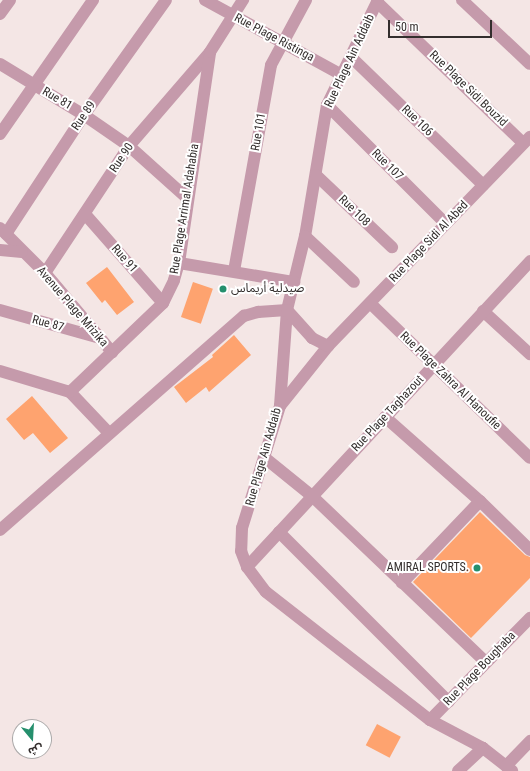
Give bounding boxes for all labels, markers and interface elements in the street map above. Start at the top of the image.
street label: Rue Plage Ristinga [232,11,316,65]
street label: Rue Plage Ain Addaib [322,12,378,110]
scale bar [390,12,494,38]
text: 50 m [395,20,419,34]
street label: Rue Plage Sidi Bouzid [426,48,510,130]
street label: Rue 81 [39,85,75,113]
street label: Rue 89 [69,99,99,133]
street label: Rue 106 [398,103,436,139]
street label: Rue 101 [249,112,269,152]
street label: Rue 90 [107,141,137,175]
street label: Rue Plage Arrimal Adahabia [168,143,202,275]
street label: Rue 107 [368,146,406,184]
street label: Rue 108 [335,193,373,229]
street label: Rue Plage Sidi Al Abed [387,198,471,286]
street label: Rue 91 [108,242,140,276]
street label: Avenue Plage Mrizika [33,264,111,350]
place label: صيدلية أريماس [231,282,304,296]
marker: صيدلية أريماس [218,284,228,294]
street label: Rue 87 [30,313,66,335]
street label: Rue Plage Zahra Al Hanoufie [397,329,503,433]
street label: Rue Plage Taghazout [349,373,427,455]
street label: Rue Plage Ain Addaib [243,406,285,508]
place label: AMIRAL SPORTS. [387,561,469,575]
marker: AMIRAL SPORTS. [472,563,482,573]
street label: Rue Plage Boughaba [441,629,519,709]
north arrow [12,719,52,759]
text: ش [26,741,45,758]

